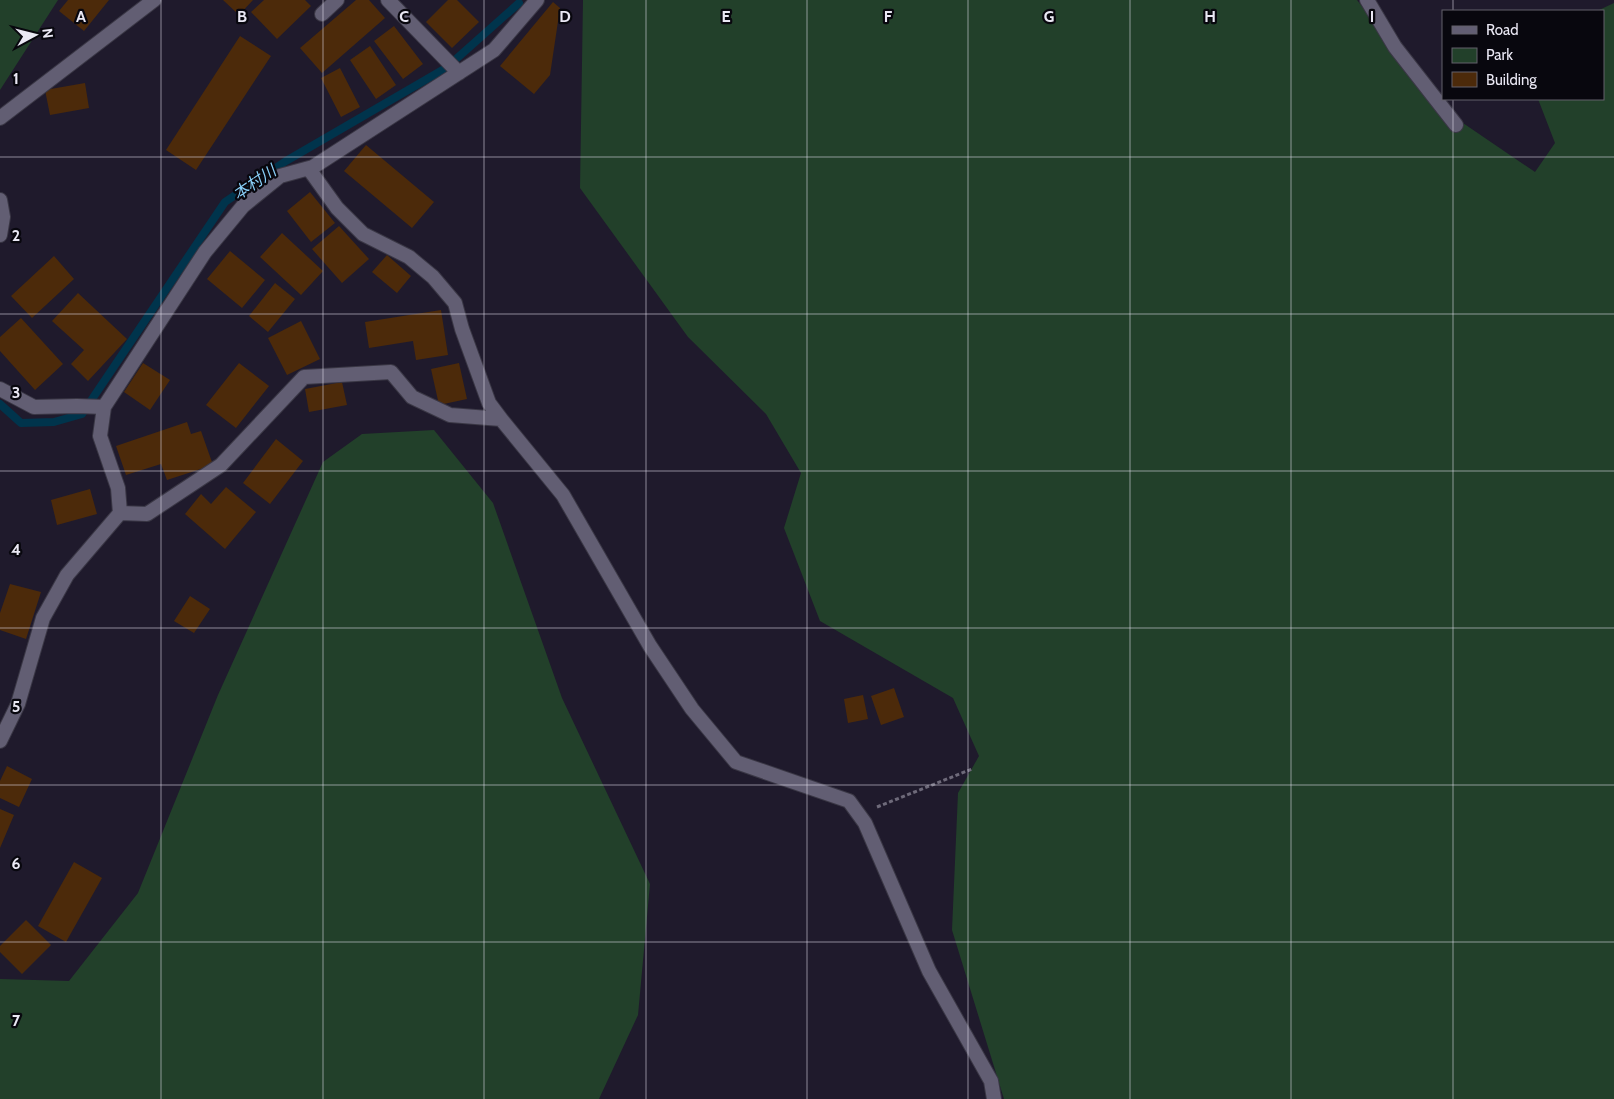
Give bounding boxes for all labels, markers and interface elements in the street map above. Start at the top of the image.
text: A [76,7,86,26]
text: B [237,7,247,26]
text: C [399,7,409,26]
text: D [559,7,571,26]
text: E [721,7,731,26]
text: F [884,7,893,26]
text: G [1044,7,1054,26]
text: H [1204,7,1216,26]
text: I [1370,7,1374,26]
north arrow [10,10,60,60]
legend [1442,10,1604,100]
text: Road [1486,21,1519,39]
text: N [38,27,57,39]
text: Park [1486,46,1513,64]
text: 1 [13,69,19,88]
text: Building [1486,71,1537,89]
water label: 本村川 [229,160,281,204]
text: 2 [12,226,20,245]
text: 3 [12,383,20,402]
text: 4 [11,540,21,559]
text: 5 [12,697,20,716]
text: 6 [12,854,21,873]
text: 7 [12,1011,21,1030]

